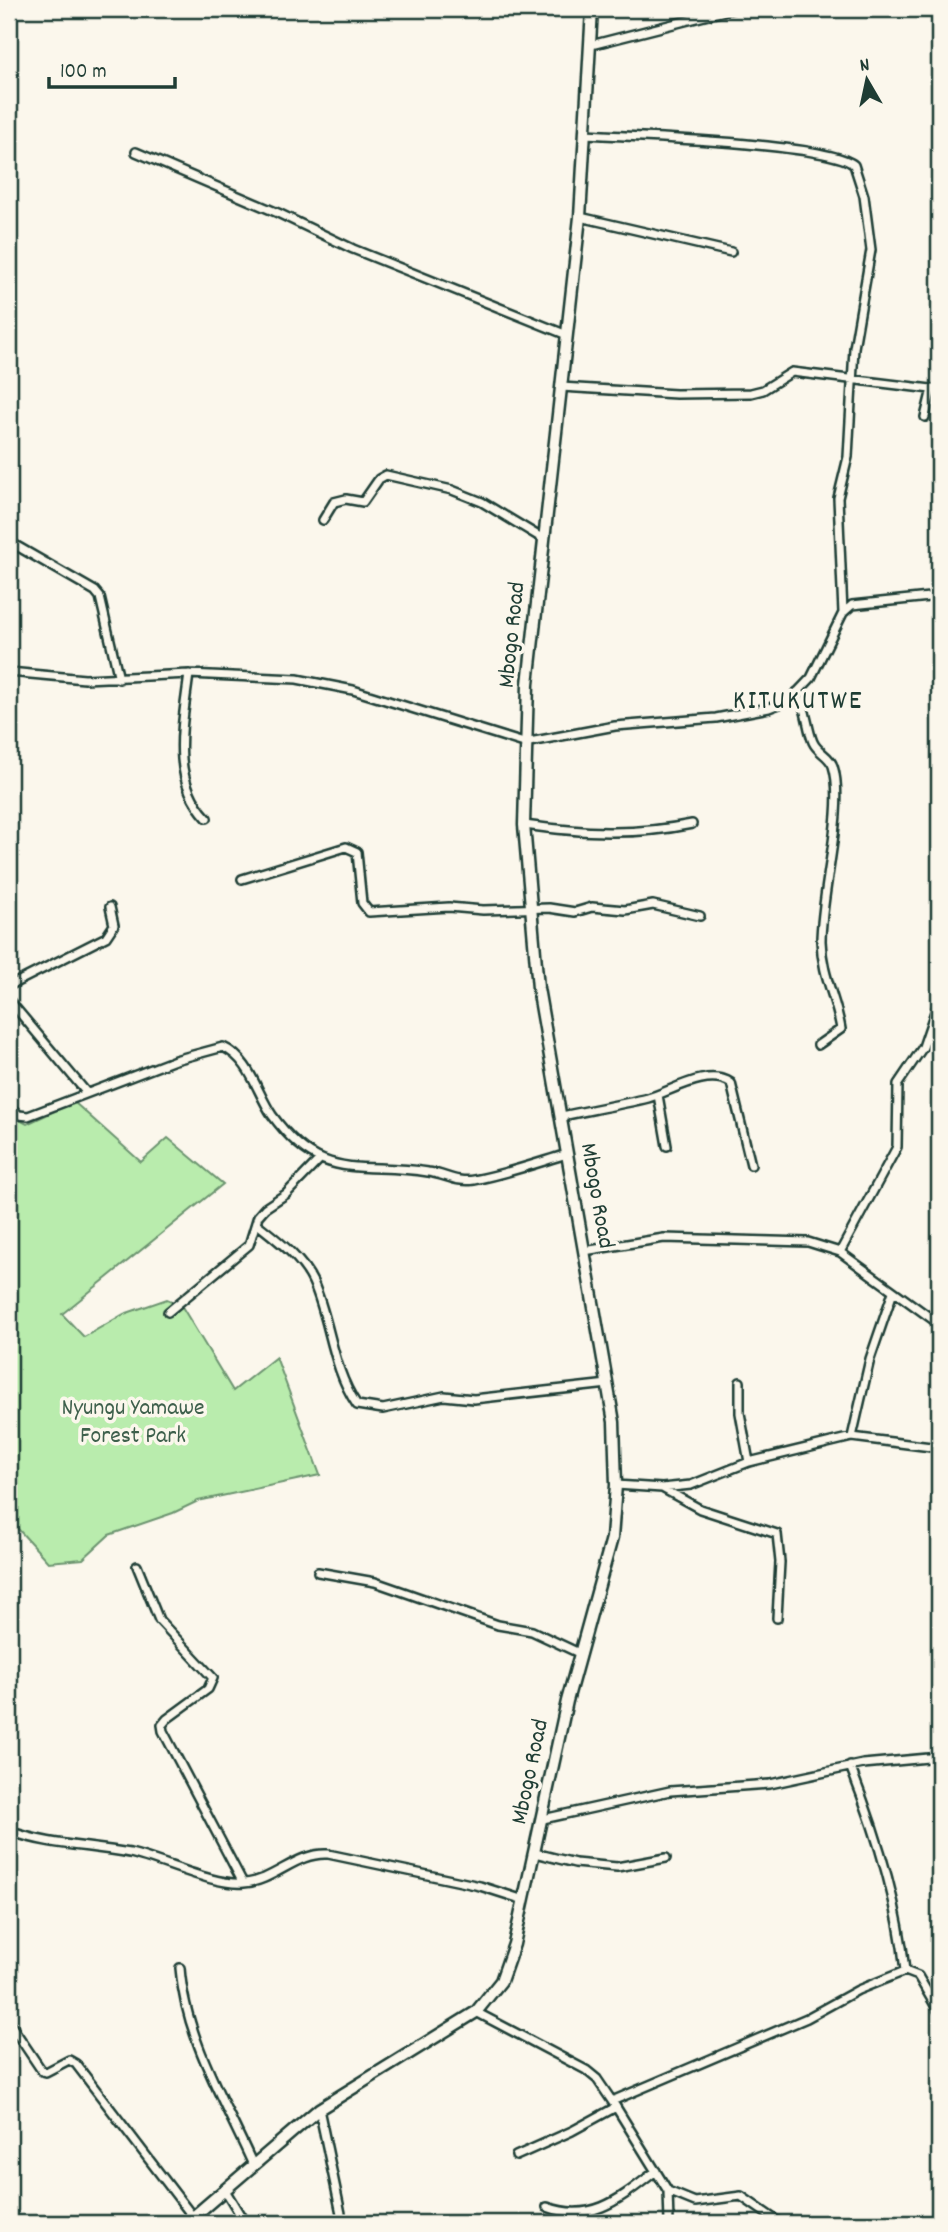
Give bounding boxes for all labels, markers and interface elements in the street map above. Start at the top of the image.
scale bar [49,46,175,90]
north arrow [832,46,902,116]
text: N [858,53,872,81]
text: 100 m [60,58,107,88]
street label: Mbogo Road [491,580,535,690]
district label: KITUKUTWE [733,683,863,723]
street label: Mbogo Road [570,1140,622,1252]
park label: Nyungu Yamawe Forest Park [61,1392,205,1454]
street label: Mbogo Road [503,1716,559,1828]

